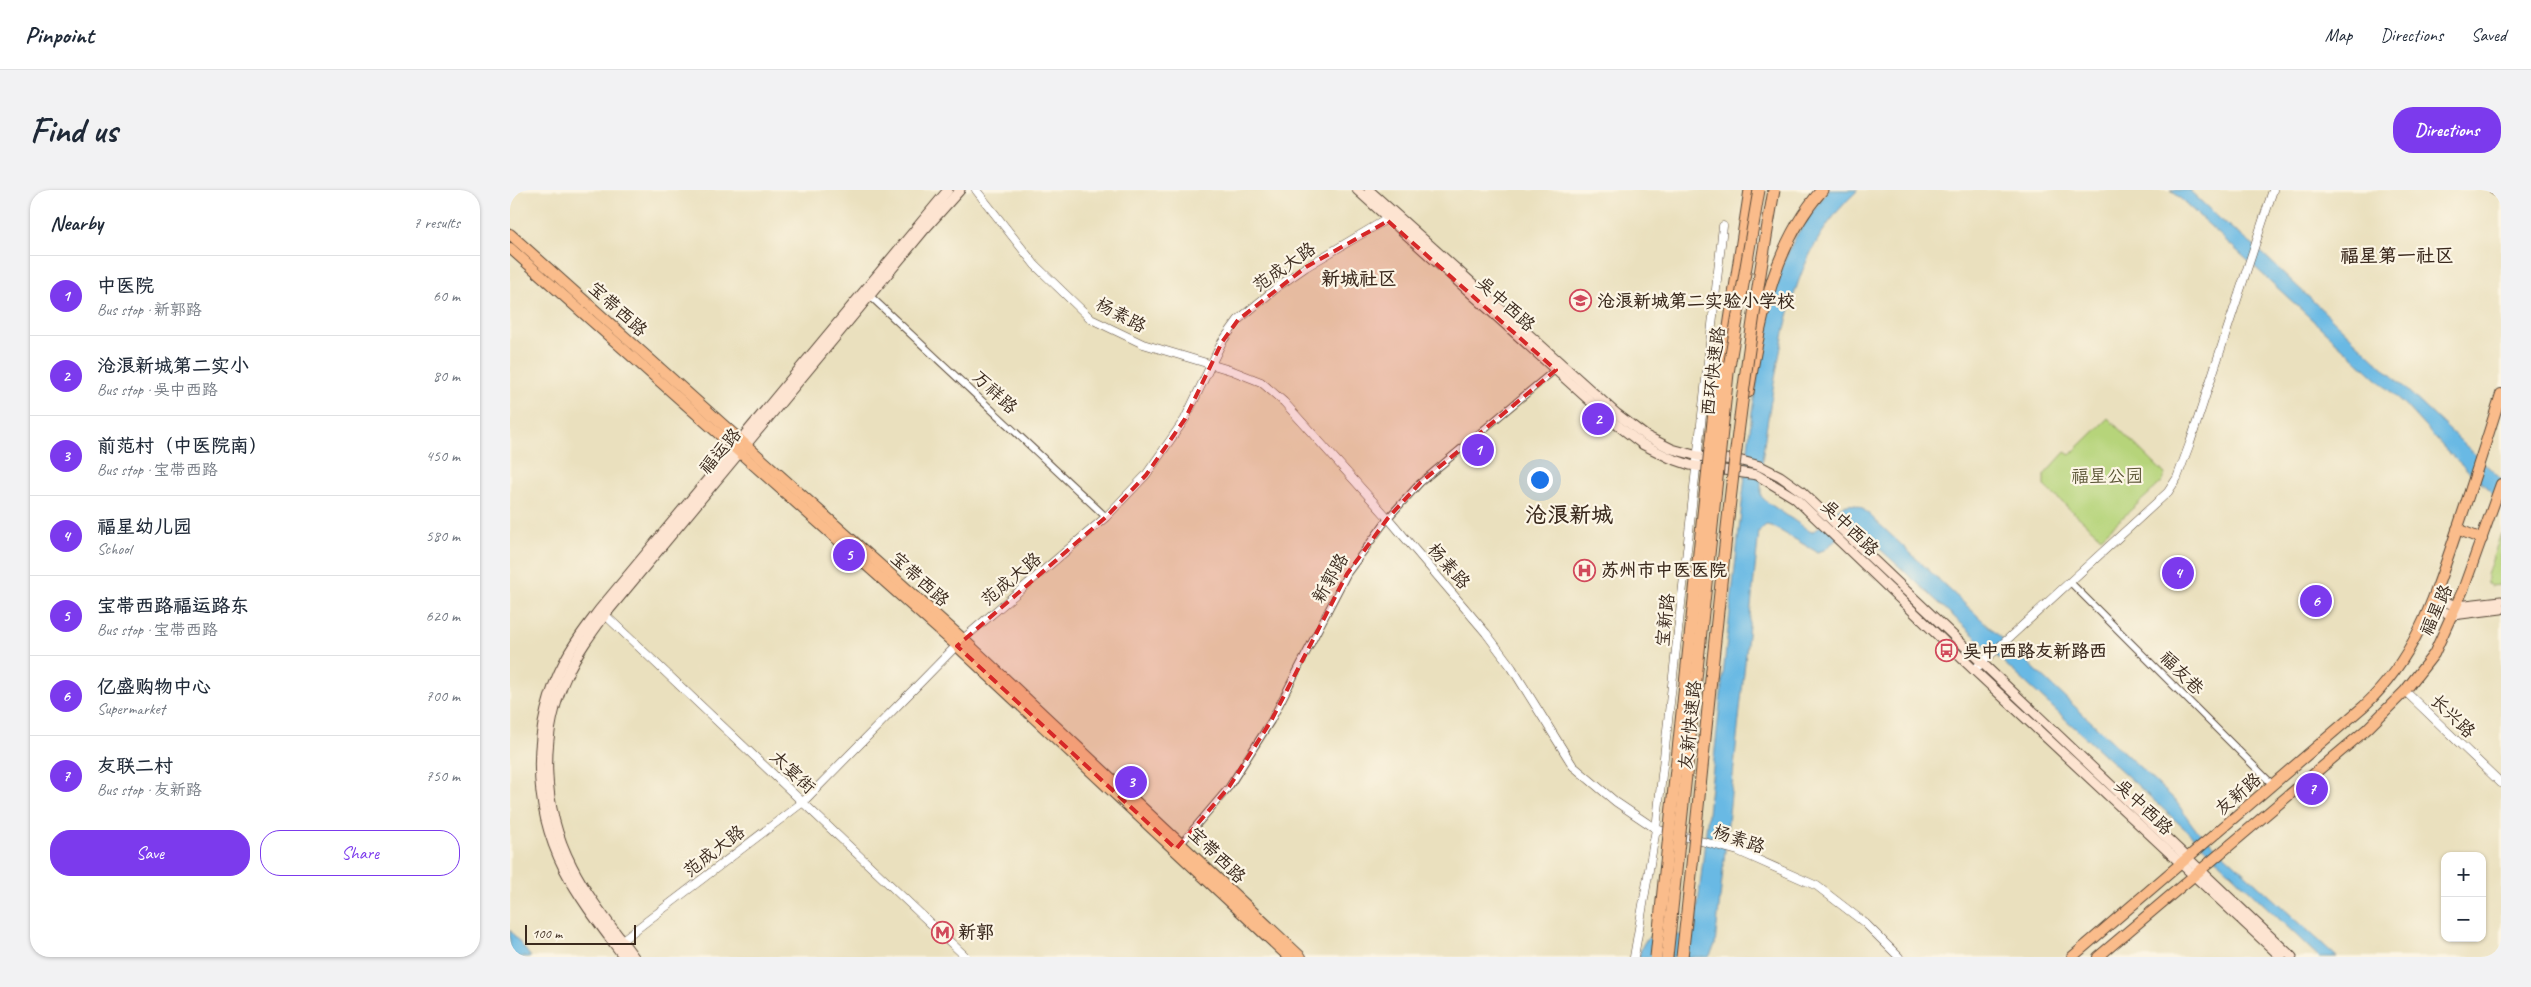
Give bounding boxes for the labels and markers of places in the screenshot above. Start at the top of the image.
school or university icon: 沧浪新城第二实验小学校 [1569,289,1593,313]
place label: 沧浪新城第二实验小学校 [1597,290,1795,312]
pin: 2 [1582,400,1614,438]
pin: 1 [1462,431,1494,469]
pin: 5 [833,536,865,574]
pin: 4 [2162,554,2194,592]
hospital icon: 苏州市中医医院 [1573,558,1597,582]
place label: 苏州市中医医院 [1601,559,1727,581]
pin: 6 [2300,582,2332,620]
bus stop icon: 吴中西路友新路西 [1935,639,1959,663]
place label: 吴中西路友新路西 [1963,640,2107,662]
pin: 3 [1115,763,1147,801]
pin: 7 [2296,770,2328,808]
metro station icon: 新郭 [930,920,954,944]
place label: 新郭 [958,921,994,943]

